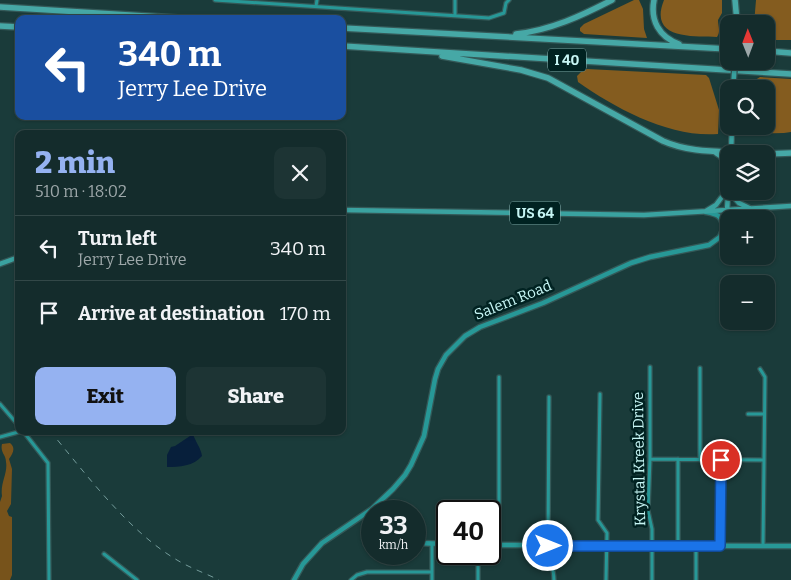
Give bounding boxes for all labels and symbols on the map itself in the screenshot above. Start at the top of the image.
north arrow [720,15,775,70]
road number: I 40 [548,48,586,72]
road number: US 64 [510,202,560,224]
street label: Salem Road [472,276,554,324]
street label: Krystal Kreek Drive [629,392,649,526]
pin [700,439,742,481]
speed limit sign: 40 [436,500,501,565]
position arrow [521,519,573,571]

